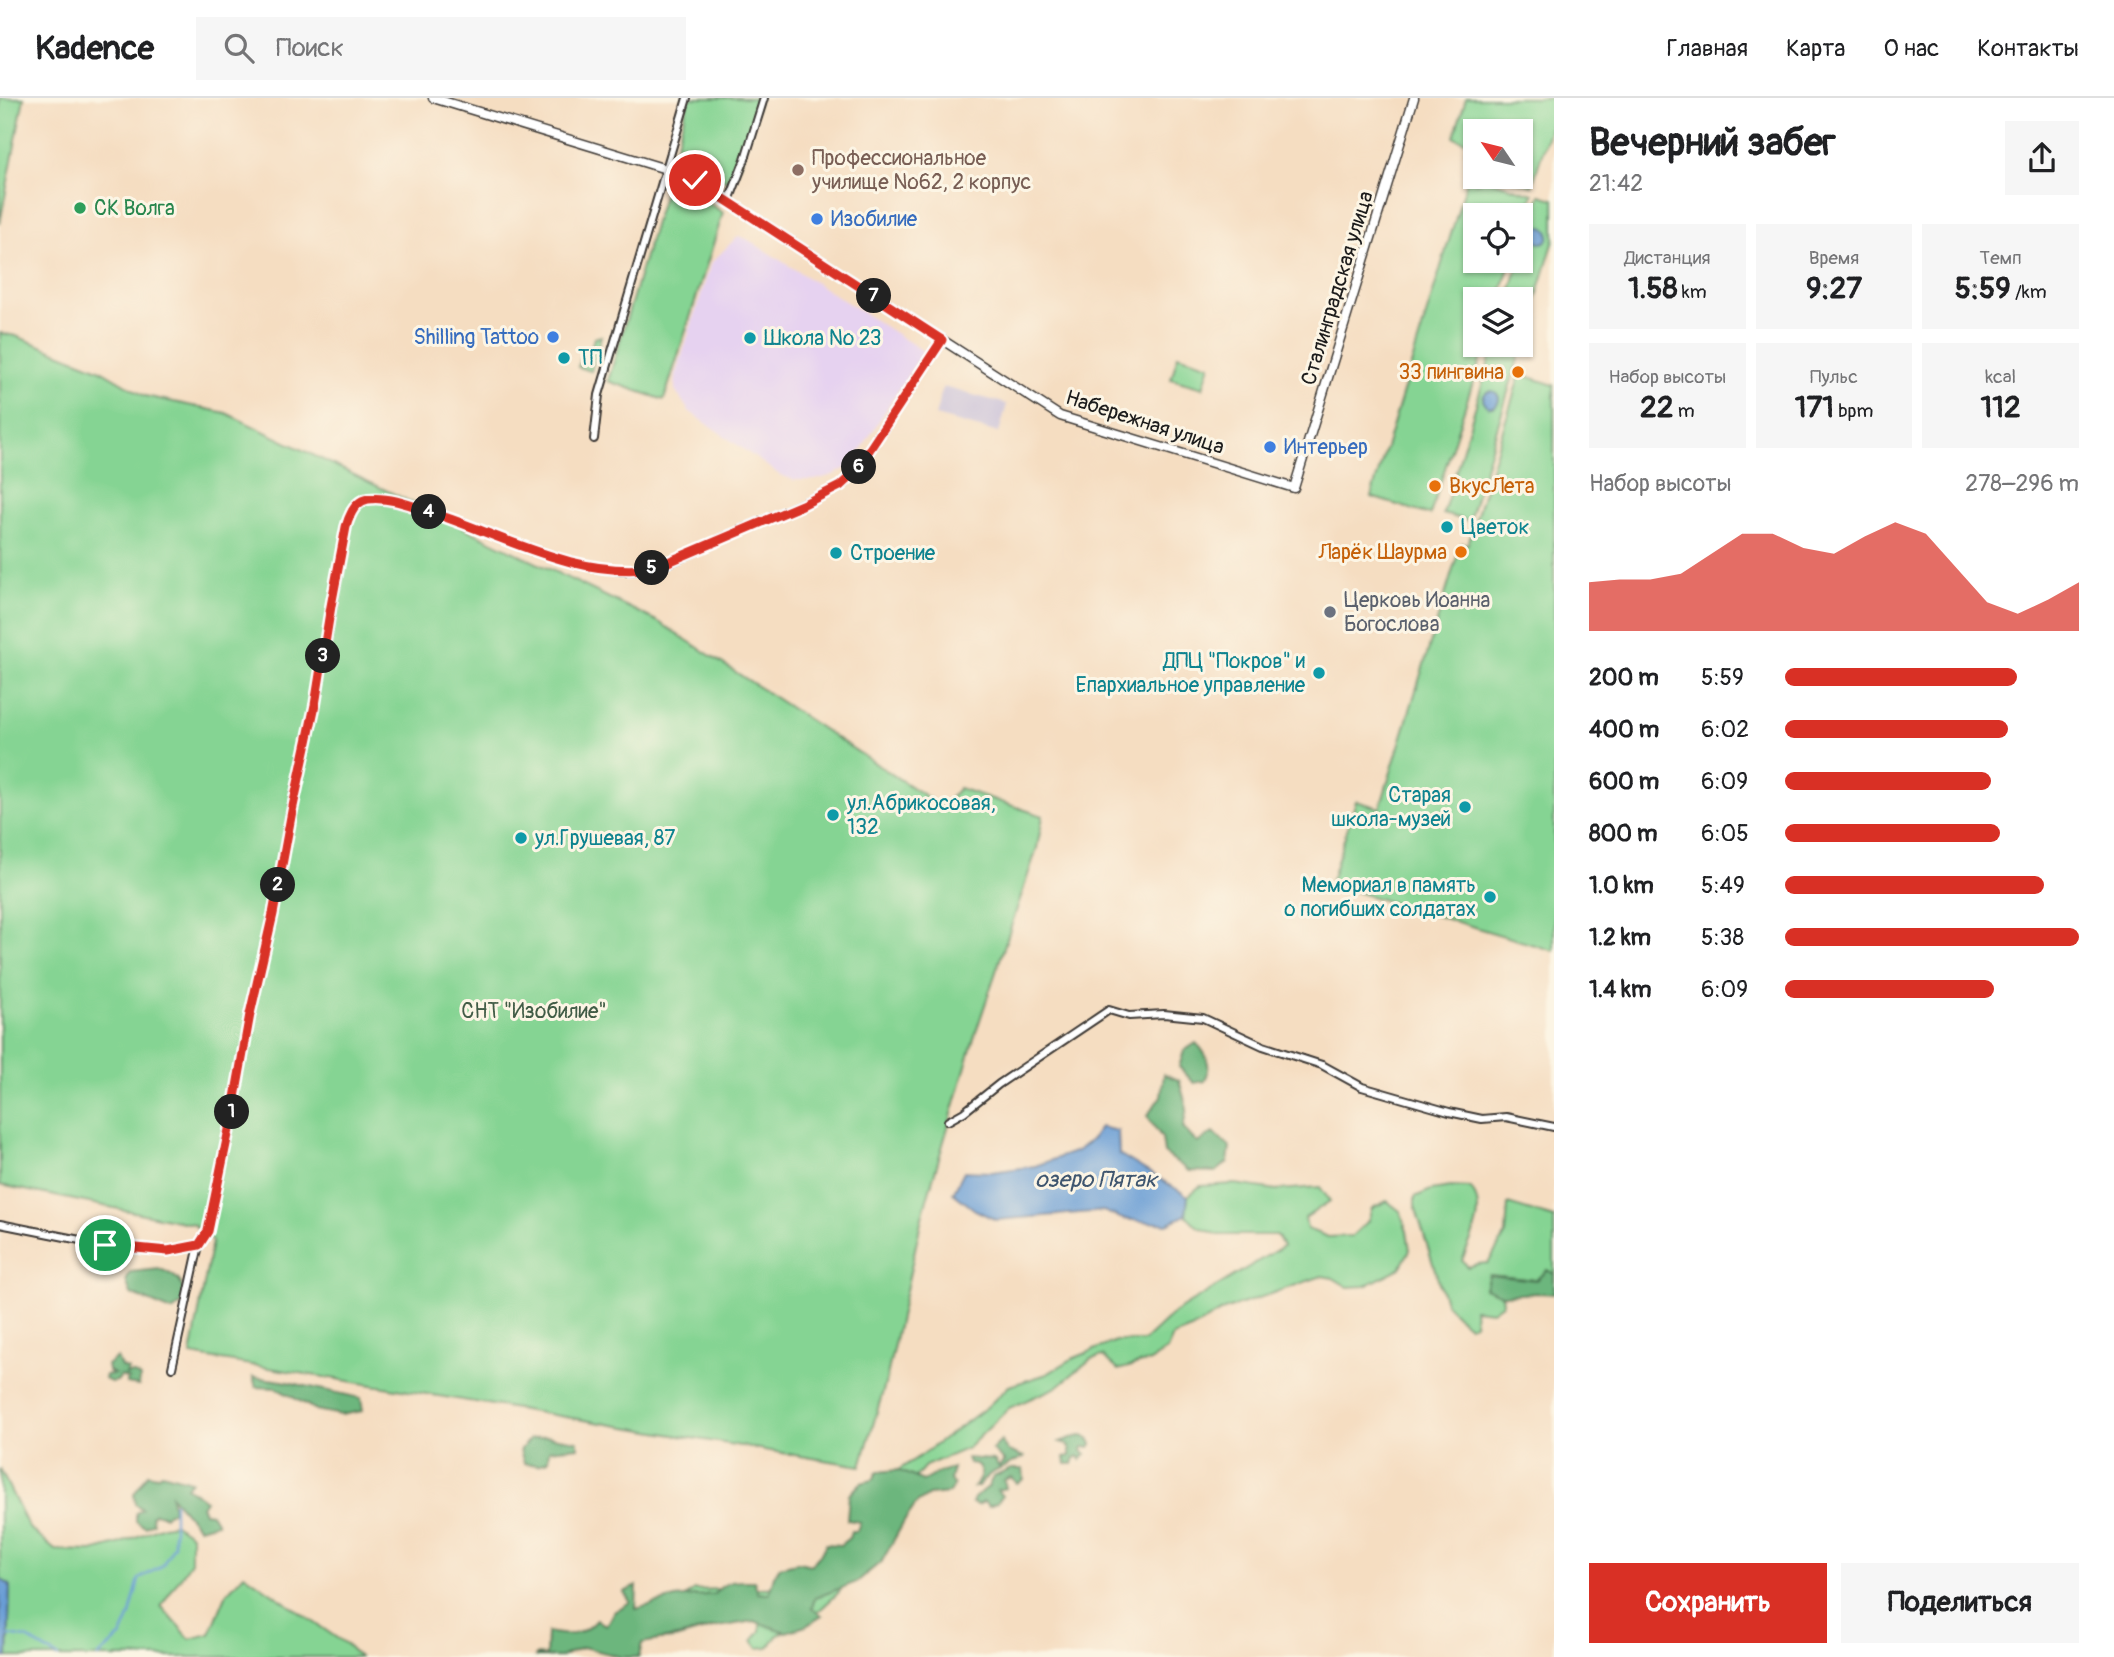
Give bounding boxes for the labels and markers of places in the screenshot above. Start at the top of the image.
place label: Профессиональное училище №62, 2 корпус [811,145,1031,196]
pin [665,150,725,210]
marker: Профессиональное училище №62, 2 корпус [790,162,806,178]
place label: СК Волга [94,195,175,222]
marker: СК Волга [72,200,88,216]
place label: Изобилие [831,206,918,233]
marker: Изобилие [809,211,825,227]
pin: 7 [856,278,892,314]
place label: Shilling Tattoo [413,324,539,351]
place label: Школа № 23 [764,325,882,352]
marker: Shilling Tattoo [545,329,561,345]
marker: Школа № 23 [742,330,758,346]
place label: ТП [578,345,602,372]
marker: ТП [556,350,572,366]
place label: 33 пингвина [1398,359,1504,386]
marker: 33 пингвина [1510,364,1526,380]
place label: Интерьер [1284,434,1368,461]
marker: Интерьер [1262,439,1278,455]
pin: 6 [842,450,876,484]
place label: ВкусЛета [1449,473,1535,500]
marker: ВкусЛета [1427,478,1443,494]
pin: 4 [412,494,446,530]
place label: Цветок [1461,514,1529,541]
marker: Цветок [1439,519,1455,535]
place label: Ларёк Шаурма [1318,539,1447,566]
place label: Строение [850,540,936,567]
marker: Ларёк Шаурма [1453,544,1469,560]
marker: Строение [828,545,844,561]
pin: 5 [634,550,670,586]
place label: Церковь Иоанна Богослова [1344,587,1490,638]
marker: Церковь Иоанна Богослова [1322,604,1338,620]
pin: 3 [306,638,340,674]
place label: ДПЦ "Покров" и Епархиальное управление [1075,648,1306,699]
marker: ДПЦ "Покров" и Епархиальное управление [1311,665,1327,681]
place label: Старая школа-музей [1331,782,1451,833]
place label: ул.Абрикосовая, 132 [846,790,996,841]
marker: Старая школа-музей [1457,799,1473,815]
marker: ул.Абрикосовая, 132 [825,807,841,823]
place label: ул.Грушевая, 87 [534,825,675,852]
marker: ул.Грушевая, 87 [513,830,529,846]
pin: 2 [260,868,296,902]
place label: Мемориал в память о погибших солдатах [1284,872,1476,923]
marker: Мемориал в память о погибших солдатах [1482,889,1498,905]
pin: 1 [215,1094,250,1130]
pin [75,1215,135,1275]

